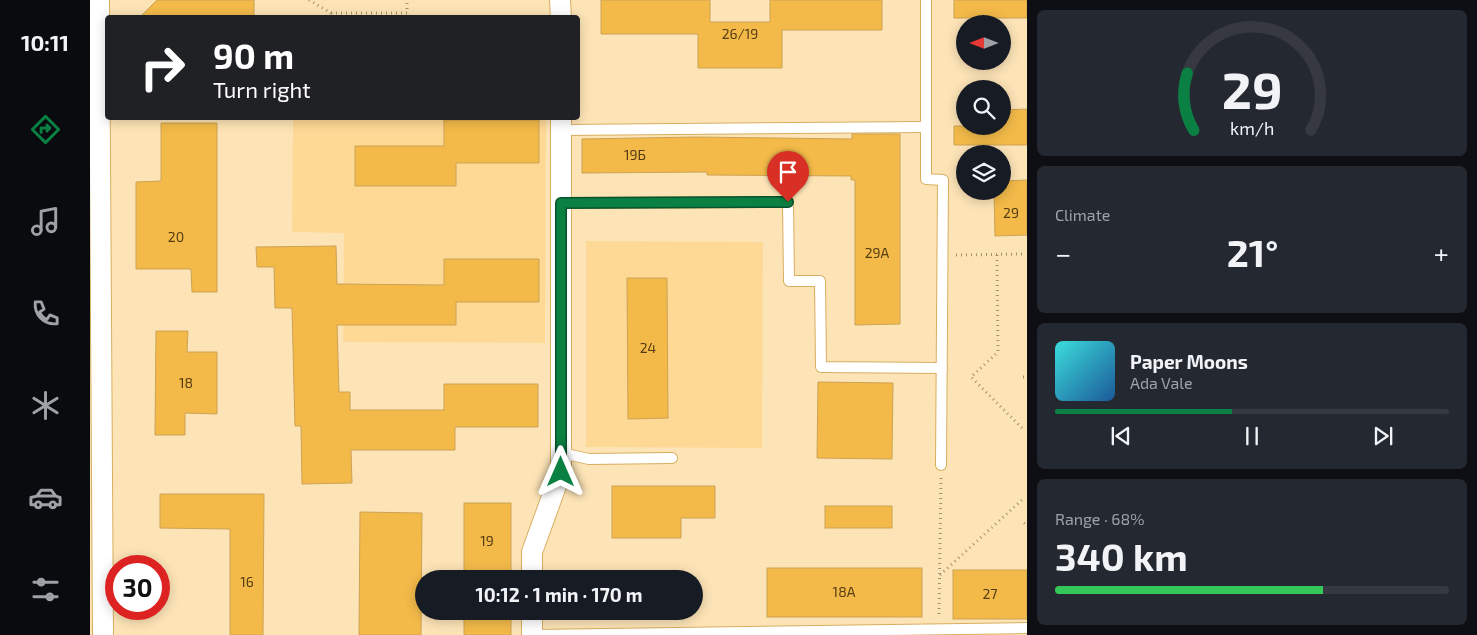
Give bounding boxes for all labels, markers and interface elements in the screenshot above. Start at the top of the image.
north arrow [956,15,1011,70]
map controls [956,15,1011,200]
house number: 26/19 [722,25,758,42]
text: 10:11 [21,29,69,55]
text: 90 m [213,34,294,76]
icon: right [130,35,195,100]
text: 29 [1222,57,1282,119]
text: Turn right [213,76,311,102]
button: search [956,80,1011,135]
icon: directions [28,112,63,147]
text: km/h [1230,117,1274,139]
button: layers [956,145,1011,200]
house number: 19Б [624,146,646,163]
pin [767,151,809,202]
icon: arrive [774,158,802,186]
icon: music [28,204,63,239]
house number: 29 [1003,204,1019,221]
text: Climate [1055,205,1110,224]
house number: 20 [168,228,184,245]
text: 21° [1227,229,1278,275]
text: − [1055,236,1071,270]
text: + [1434,236,1449,270]
house number: 29А [865,244,890,261]
icon: phone [28,296,63,331]
house number: 24 [640,339,656,356]
text: Paper Moons [1130,350,1248,373]
text: Ada Vale [1130,373,1193,392]
house number: 18 [179,374,193,391]
icon: climate [28,388,63,423]
icon: previous [1107,422,1135,450]
icon: pause [1238,422,1266,450]
icon: next [1369,422,1397,450]
position arrow [534,445,586,497]
icon: car [28,480,63,515]
text: Range · 68% [1055,509,1145,528]
house number: 19 [480,532,494,549]
text: 340 km [1055,533,1188,579]
speed limit sign: 30 [105,555,170,620]
icon: filters [28,572,63,607]
house number: 16 [240,573,254,590]
text: 10:12 · 1 min · 170 m [475,583,643,606]
house number: 18А [833,583,856,600]
house number: 27 [982,585,998,602]

